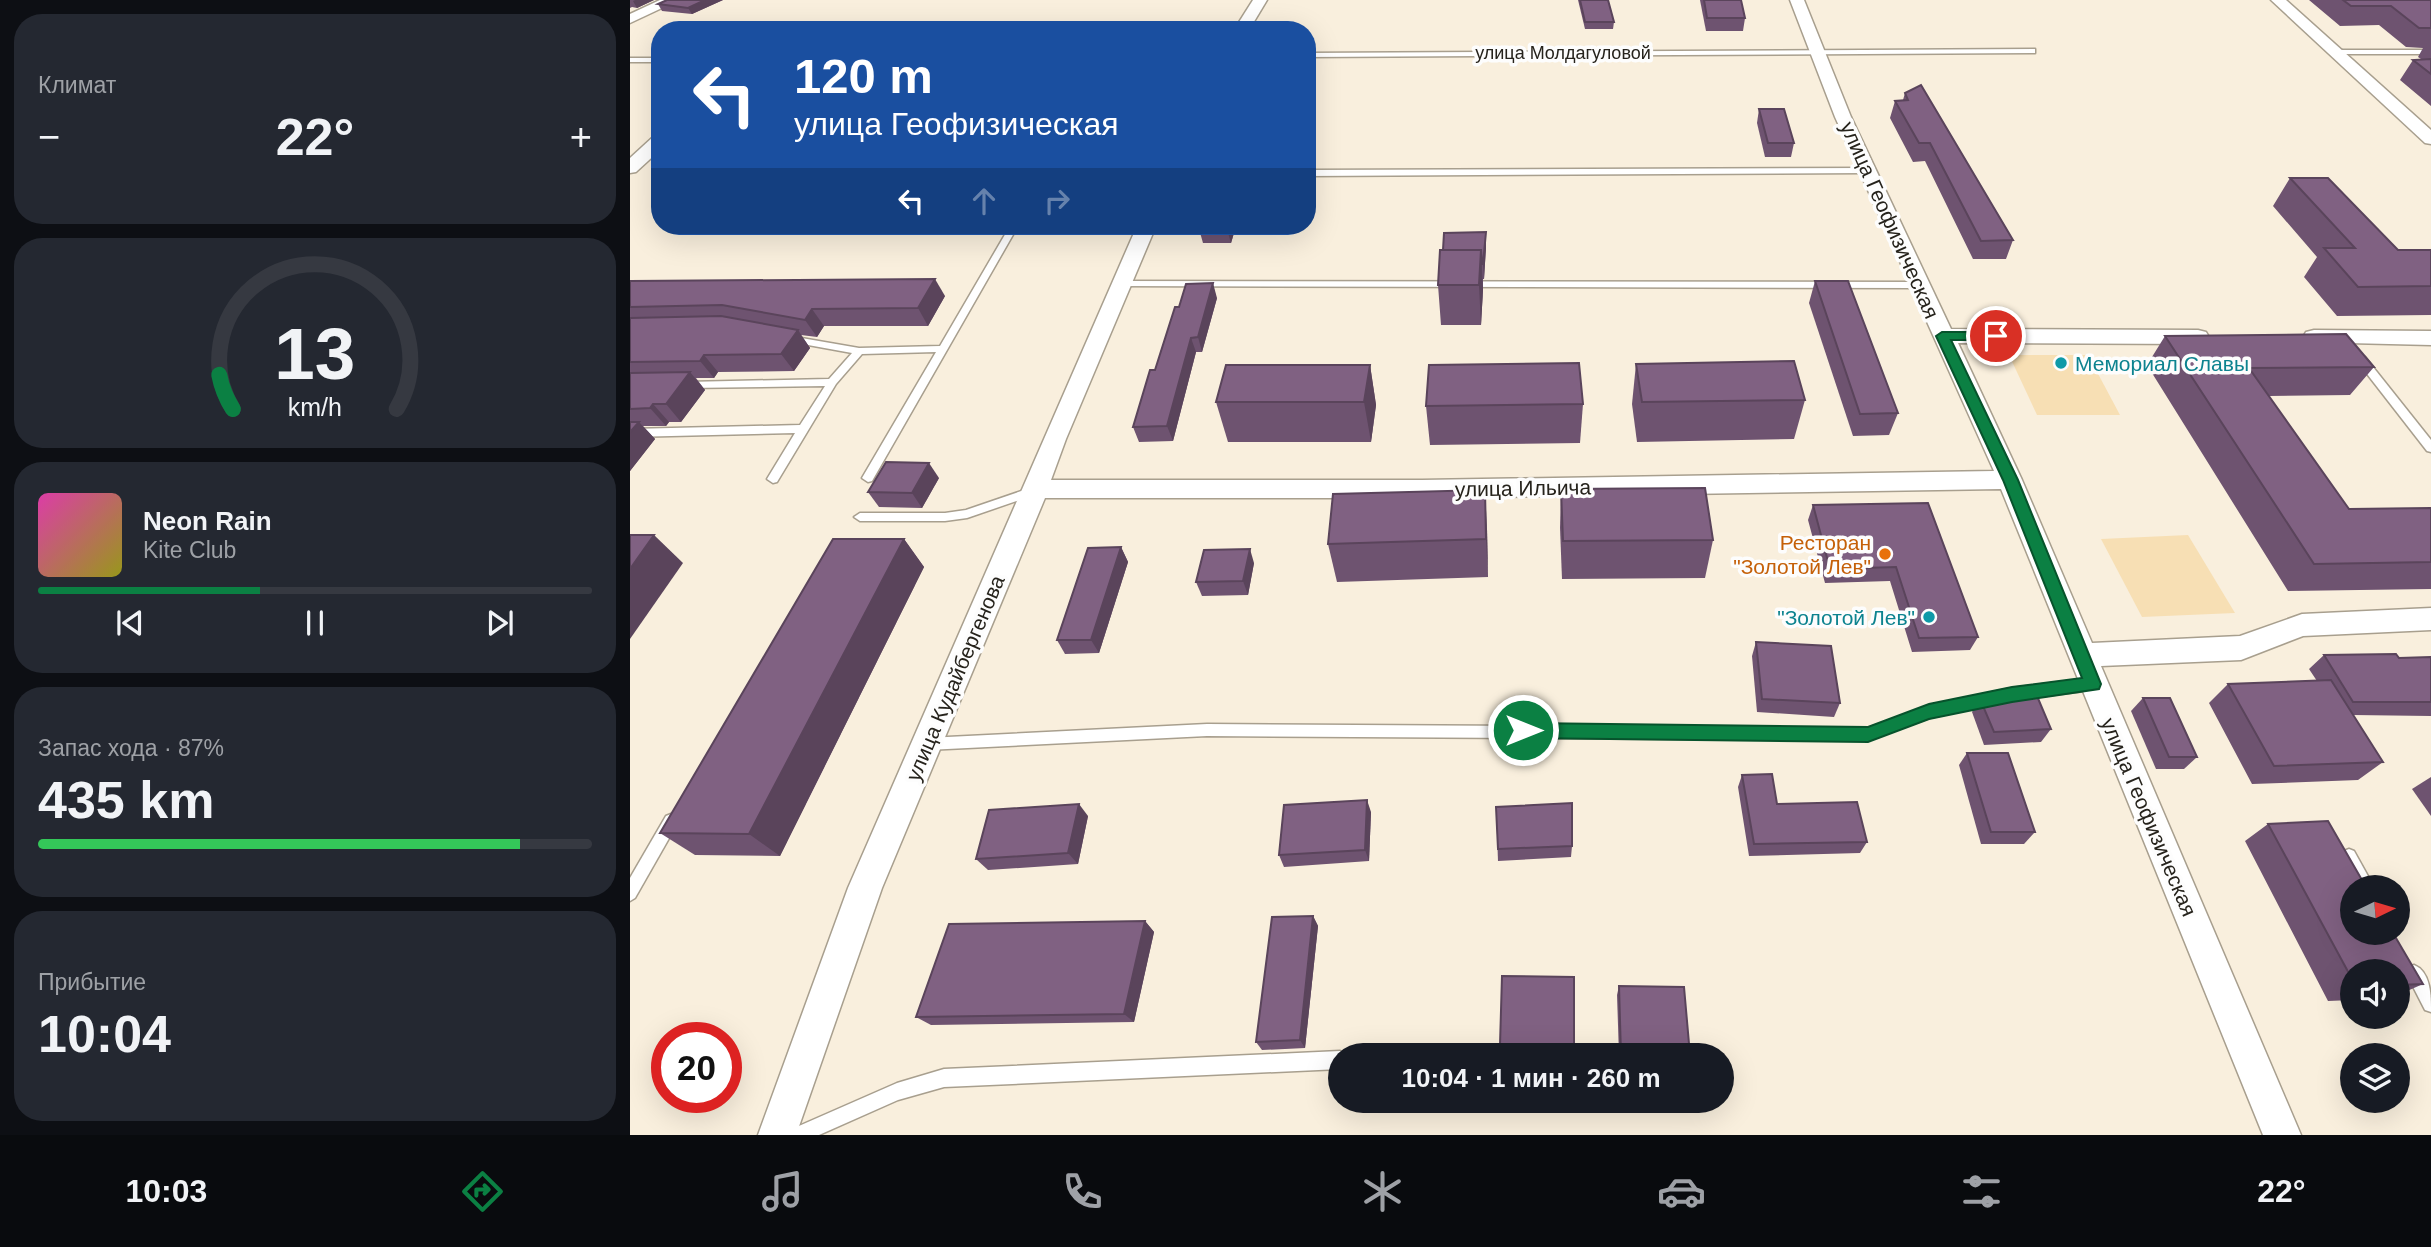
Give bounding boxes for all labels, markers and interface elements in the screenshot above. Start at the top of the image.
street label: улица Молдагуловой [1475,43,1651,63]
icon: left [679,49,770,140]
text: 120 m [794,49,933,103]
text: Климат [38,72,116,98]
text: улица Геофизическая [794,106,1119,142]
text: 22° [276,108,354,166]
text: − [38,116,60,158]
text: + [570,116,592,158]
street label: улица Геофизическая [1836,118,1944,322]
icon: left [892,182,930,220]
icon: ahead [965,182,1003,220]
icon: right [1038,182,1076,220]
pin [1966,306,2026,366]
text: 13 [275,314,355,395]
icon: arrive [1977,317,2015,355]
place label: Мемориал Славы [2075,352,2249,375]
marker: Мемориал Славы [2053,355,2069,371]
text: km/h [288,393,342,421]
street label: улица Ильича [1455,475,1592,501]
text: Neon Rain [143,506,272,536]
place label: Ресторан "Золотой Лев" [1733,531,1871,578]
text: Kite Club [143,537,236,563]
marker: Ресторан "Золотой Лев" [1877,546,1893,562]
street label: улица Кудайбергенова [901,571,1009,784]
icon: previous [111,604,149,642]
icon: pause [296,604,334,642]
icon: next [481,604,519,642]
place label: "Золотой Лев" [1777,606,1915,629]
marker: "Золотой Лев" [1921,609,1937,625]
position arrow [1486,693,1560,767]
street label: улица Геофизическая [2097,714,2201,920]
text: Запас хода · 87% [38,735,224,761]
text: 435 km [38,771,214,829]
north arrow [2340,875,2410,945]
map controls [2340,875,2410,1113]
button: sound [2340,959,2410,1029]
text: Прибытие [38,969,146,995]
text: 10:04 [38,1005,171,1063]
speed limit sign: 20 [651,1022,742,1113]
button: layers [2340,1043,2410,1113]
text: 10:04 · 1 мин · 260 m [1401,1063,1661,1093]
icon: directions [458,1167,507,1216]
icon: music [758,1167,807,1216]
icon: phone [1058,1167,1107,1216]
icon: climate [1358,1167,1407,1216]
icon: car [1657,1167,1706,1216]
icon: filters [1957,1167,2006,1216]
text: 10:03 [125,1173,207,1209]
text: 22° [2257,1173,2306,1209]

